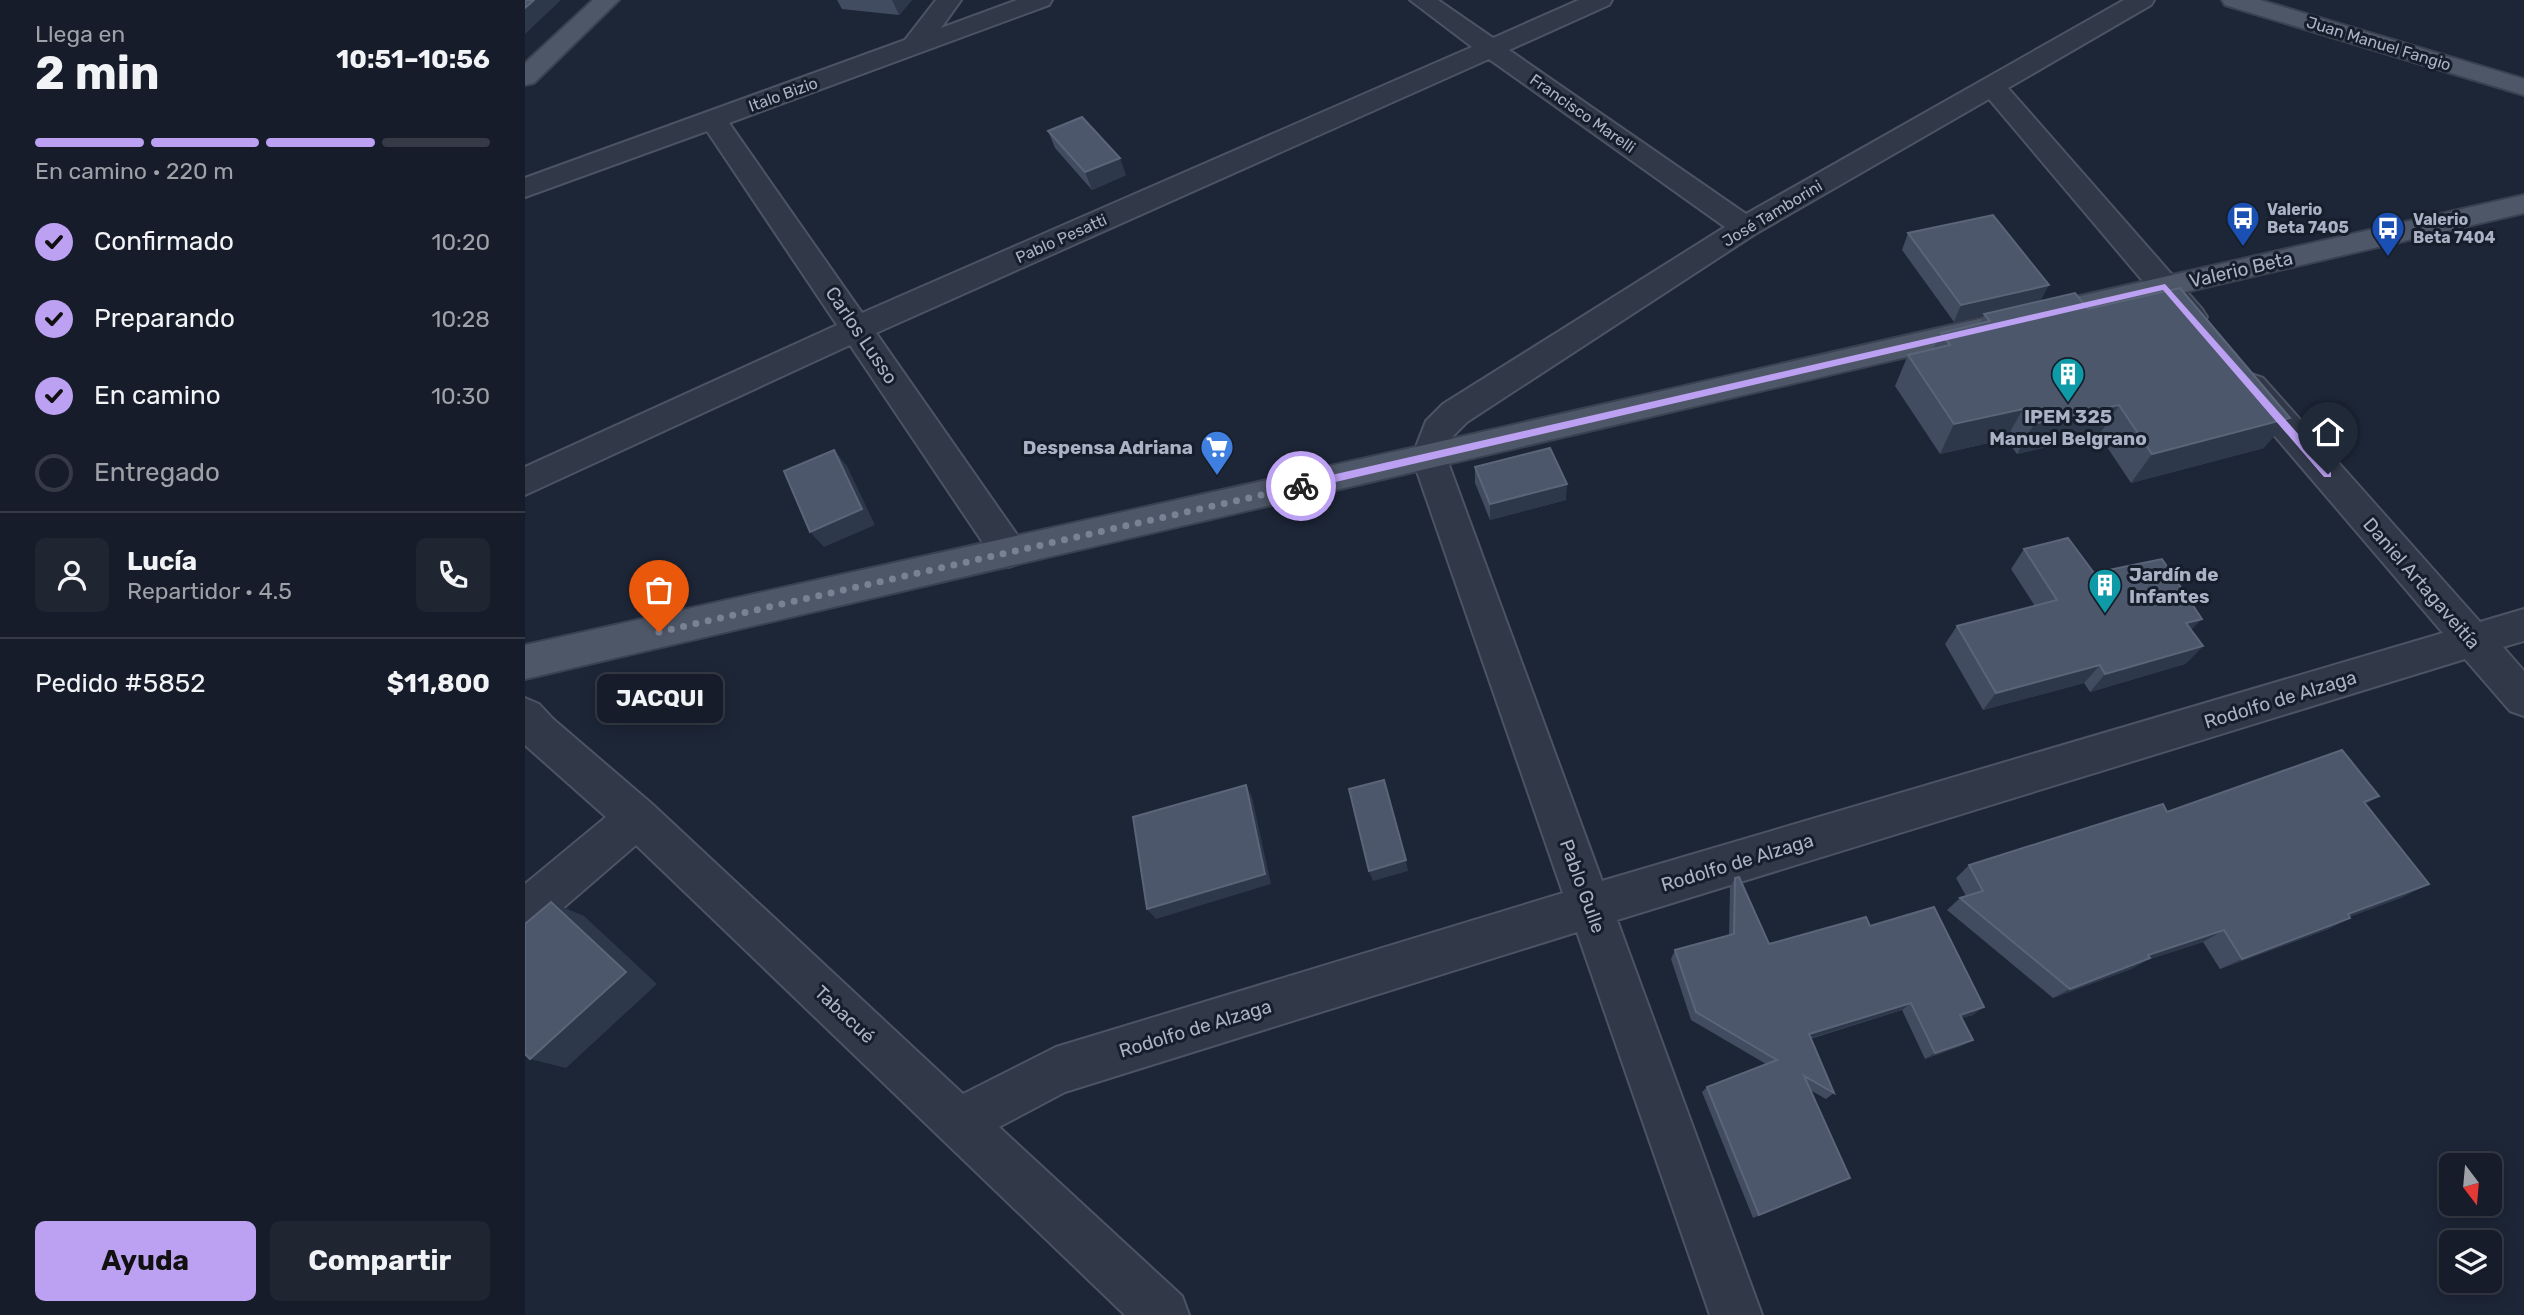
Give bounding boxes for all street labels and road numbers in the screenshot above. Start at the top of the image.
street label: Juan Manuel Fangio [2304,12,2453,74]
street label: Francisco Marelli [1526,70,1639,157]
street label: Italo Bizio [746,73,820,116]
street label: José Tamborini [1719,176,1826,251]
street label: Pablo Pesatti [1013,210,1110,267]
street label: Valerio Beta [2187,246,2295,293]
street label: Carlos Lusso [821,282,903,388]
street label: Daniel Artagaveitía [2358,513,2485,654]
street label: Rodolfo de Alzaga [2201,665,2359,734]
street label: Rodolfo de Alzaga [1658,828,1816,897]
street label: Pablo Gulle [1555,836,1610,936]
street label: Tabacué [810,981,880,1048]
street label: Rodolfo de Alzaga [1116,994,1274,1063]

